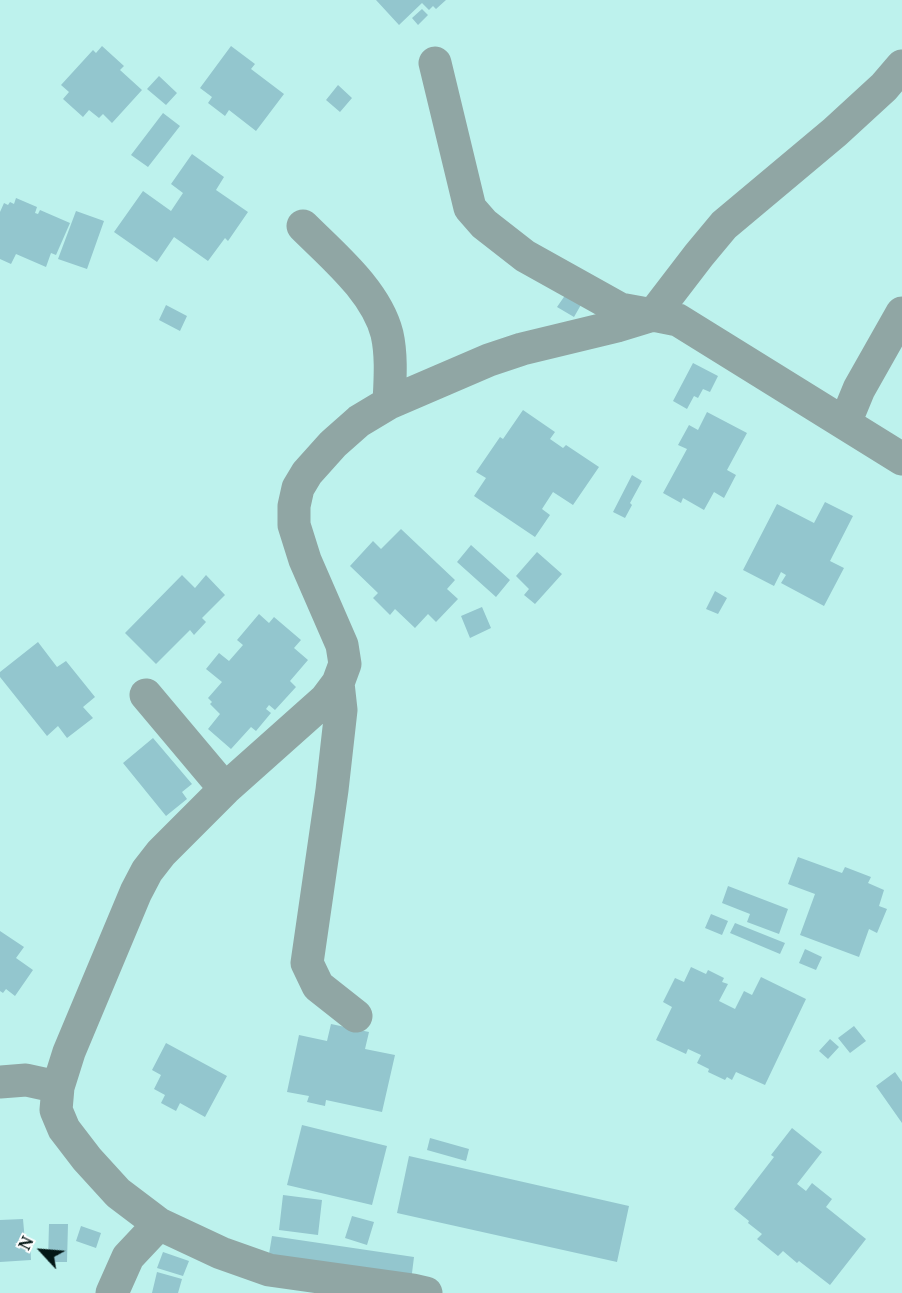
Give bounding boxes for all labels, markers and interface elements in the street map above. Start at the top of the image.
north arrow [12,1221,72,1281]
text: N [13,1233,38,1254]

